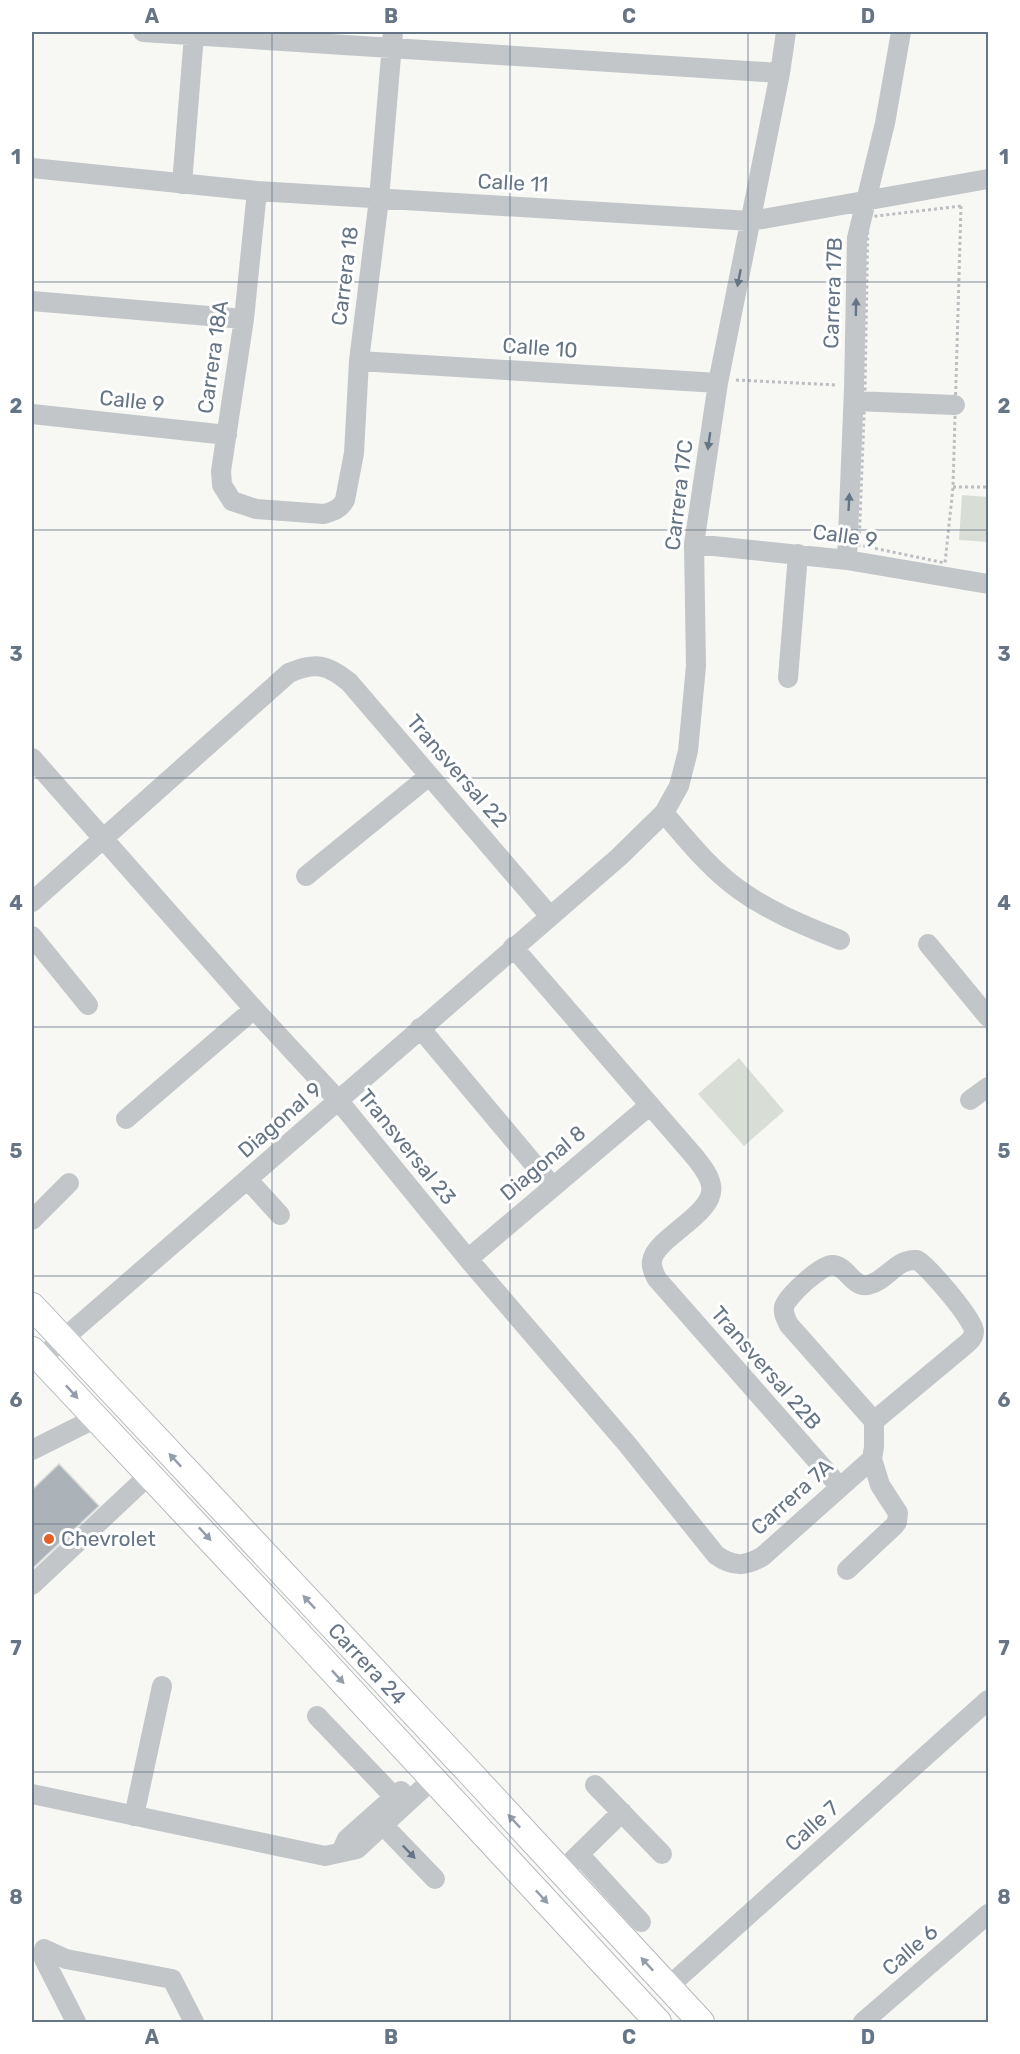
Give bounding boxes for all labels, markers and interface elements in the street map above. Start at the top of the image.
text: A [145,4,160,28]
text: B [384,4,398,28]
text: C [622,4,636,28]
text: D [861,4,875,28]
text: 1 [11,145,21,169]
text: 1 [999,145,1009,169]
street label: Calle 11 [477,168,549,197]
street label: Carrera 18 [326,225,363,327]
street label: Carrera 17B [818,237,847,349]
one-way arrow [734,269,743,288]
one-way arrow [851,297,861,316]
street label: Carrera 18A [192,299,233,415]
street label: Calle 10 [502,332,578,363]
street label: Calle 9 [98,385,166,416]
text: 2 [10,394,23,418]
text: 2 [998,394,1011,418]
one-way arrow [705,432,714,451]
street label: Carrera 17C [659,438,698,552]
one-way arrow [845,492,854,511]
street label: Calle 9 [811,519,879,552]
text: 3 [9,642,23,666]
text: 3 [997,642,1011,666]
street label: Transversal 22 [402,709,513,832]
text: 4 [9,891,23,915]
text: 4 [997,891,1011,915]
street label: Diagonal 9 [233,1076,327,1163]
street label: Transversal 23 [353,1084,462,1209]
street label: Diagonal 8 [495,1120,590,1206]
text: 5 [10,1139,23,1163]
text: 5 [998,1139,1011,1163]
street label: Transversal 22B [706,1301,827,1434]
one-way arrow [64,1385,78,1399]
text: 6 [9,1388,23,1412]
text: 6 [997,1388,1011,1412]
one-way arrow [169,1453,183,1467]
street label: Carrera 7A [746,1453,838,1540]
place label: Chevrolet [61,1526,156,1551]
one-way arrow [198,1527,212,1542]
marker: Chevrolet [42,1532,56,1546]
one-way arrow [302,1595,316,1610]
street label: Carrera 24 [323,1618,412,1710]
text: 7 [10,1636,22,1660]
text: 7 [998,1636,1010,1660]
one-way arrow [331,1669,345,1683]
street label: Calle 7 [780,1795,844,1856]
one-way arrow [508,1814,522,1828]
one-way arrow [401,1845,415,1859]
text: 8 [9,1885,23,1909]
text: 8 [997,1885,1011,1909]
one-way arrow [535,1889,548,1904]
street label: Calle 6 [877,1919,943,1980]
one-way arrow [640,1956,654,1971]
text: A [145,2025,160,2049]
text: B [384,2025,398,2049]
text: C [622,2025,636,2049]
text: D [861,2025,875,2049]

